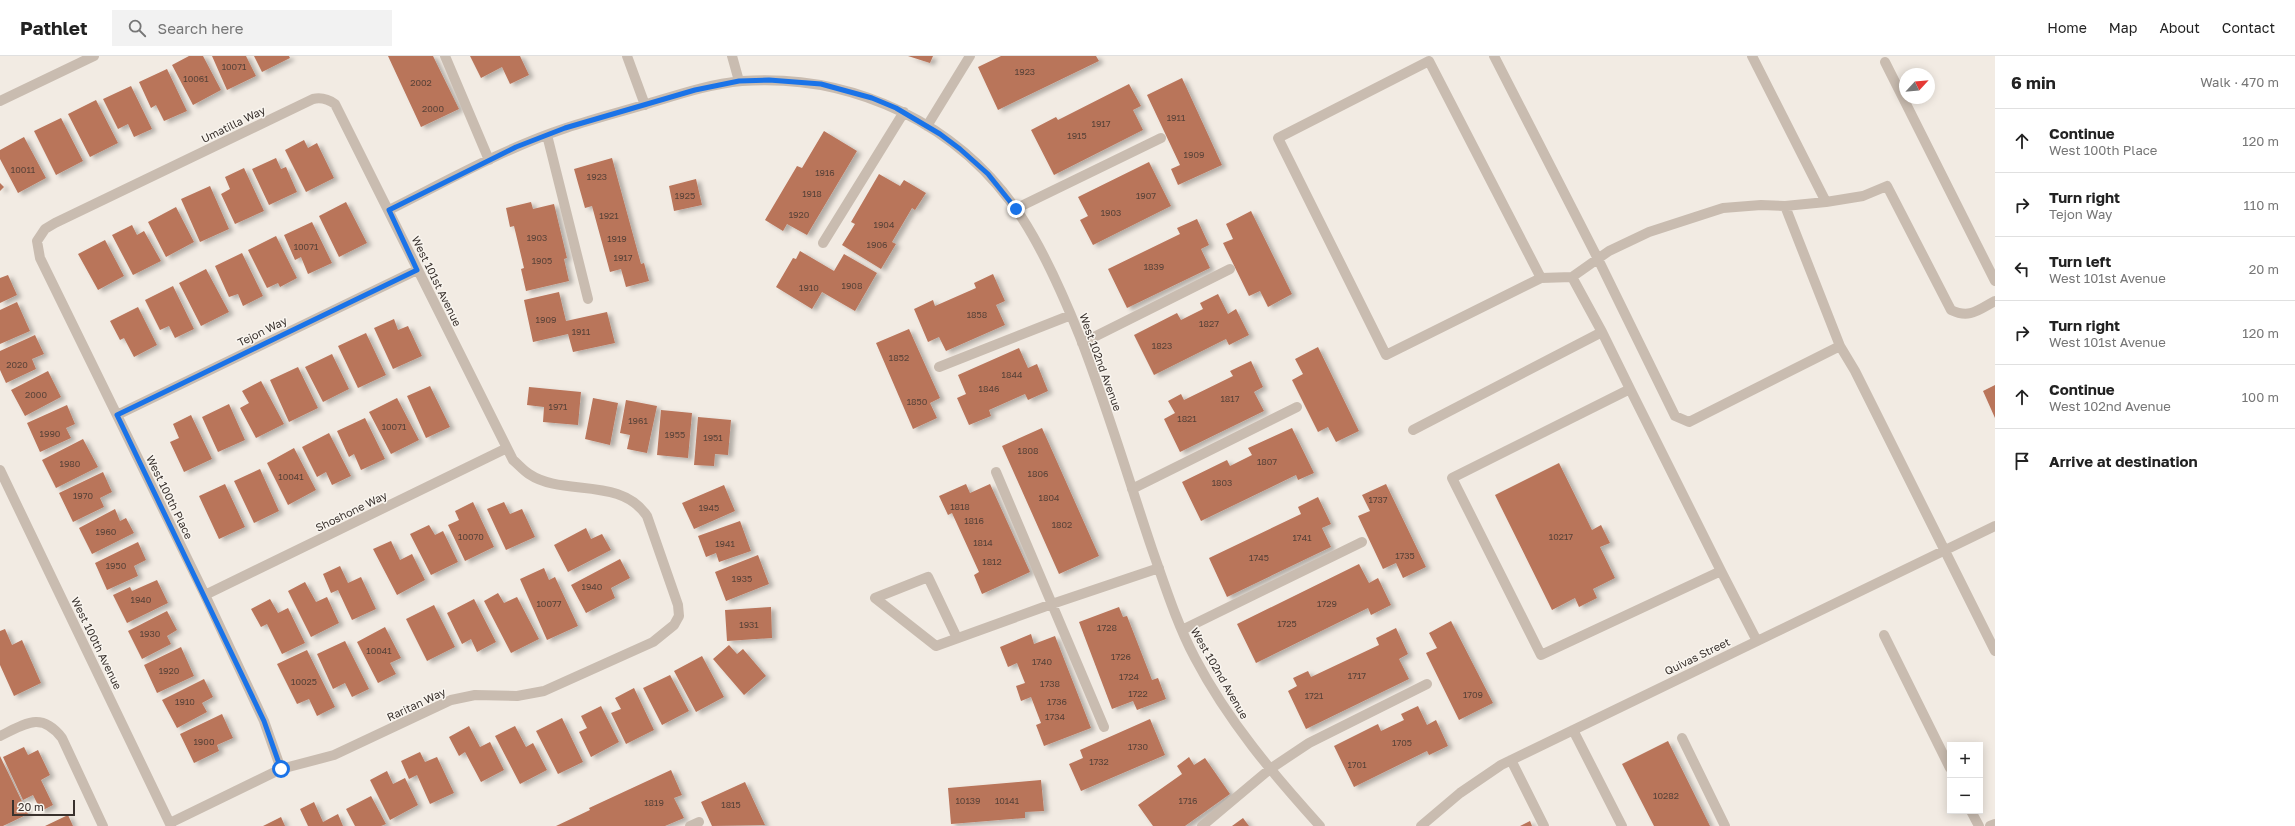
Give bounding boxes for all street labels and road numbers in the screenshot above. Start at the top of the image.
street label: Umatilla Way [199,103,267,145]
street label: West 101st Avenue [410,234,464,328]
street label: West 102nd Avenue [1077,311,1125,413]
street label: Tejon Way [235,313,289,349]
street label: West 100th Place [144,453,196,541]
street label: Shoshone Way [313,488,389,534]
street label: West 100th Avenue [69,595,125,691]
street label: West 102nd Avenue [1189,625,1251,721]
street label: Quivas Street [1662,635,1732,677]
street label: Raritan Way [385,685,447,723]

